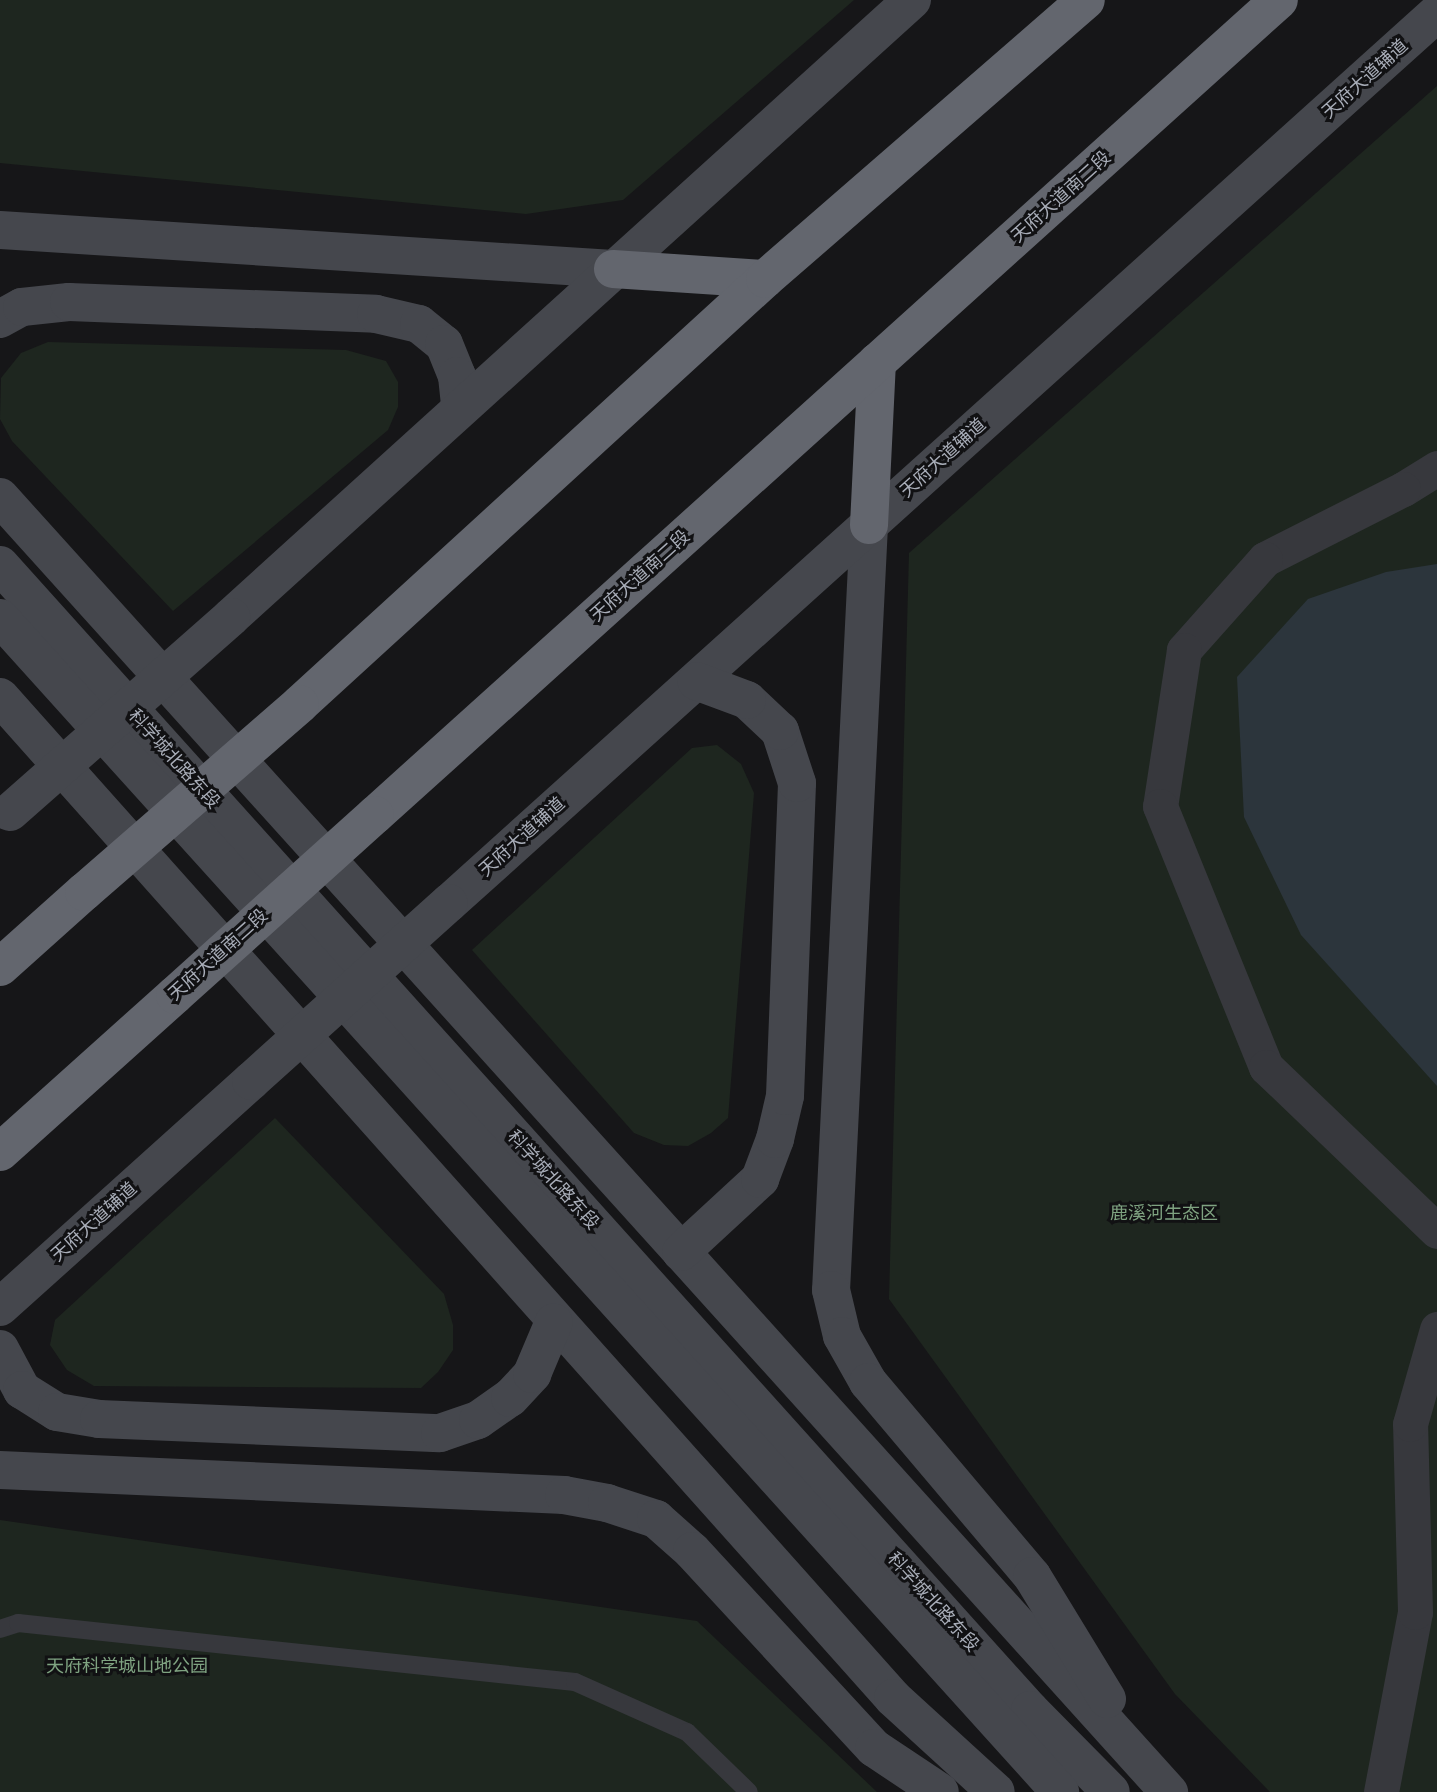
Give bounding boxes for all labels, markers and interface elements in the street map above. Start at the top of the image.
street label: 天府大道辅道 [1318,35,1412,123]
street label: 天府大道南二段 [1007,147,1115,247]
street label: 天府大道辅道 [896,414,990,502]
street label: 天府大道南二段 [586,526,694,626]
street label: 科学城北路东段 [124,705,224,813]
street label: 天府大道辅道 [475,793,569,881]
street label: 天府大道南二段 [164,905,272,1005]
street label: 科学城北路东段 [503,1126,603,1234]
street label: 天府大道辅道 [47,1178,141,1266]
park label: 鹿溪河生态区 [1110,1202,1218,1224]
street label: 科学城北路东段 [883,1548,983,1656]
park label: 天府科学城山地公园 [46,1655,208,1677]

